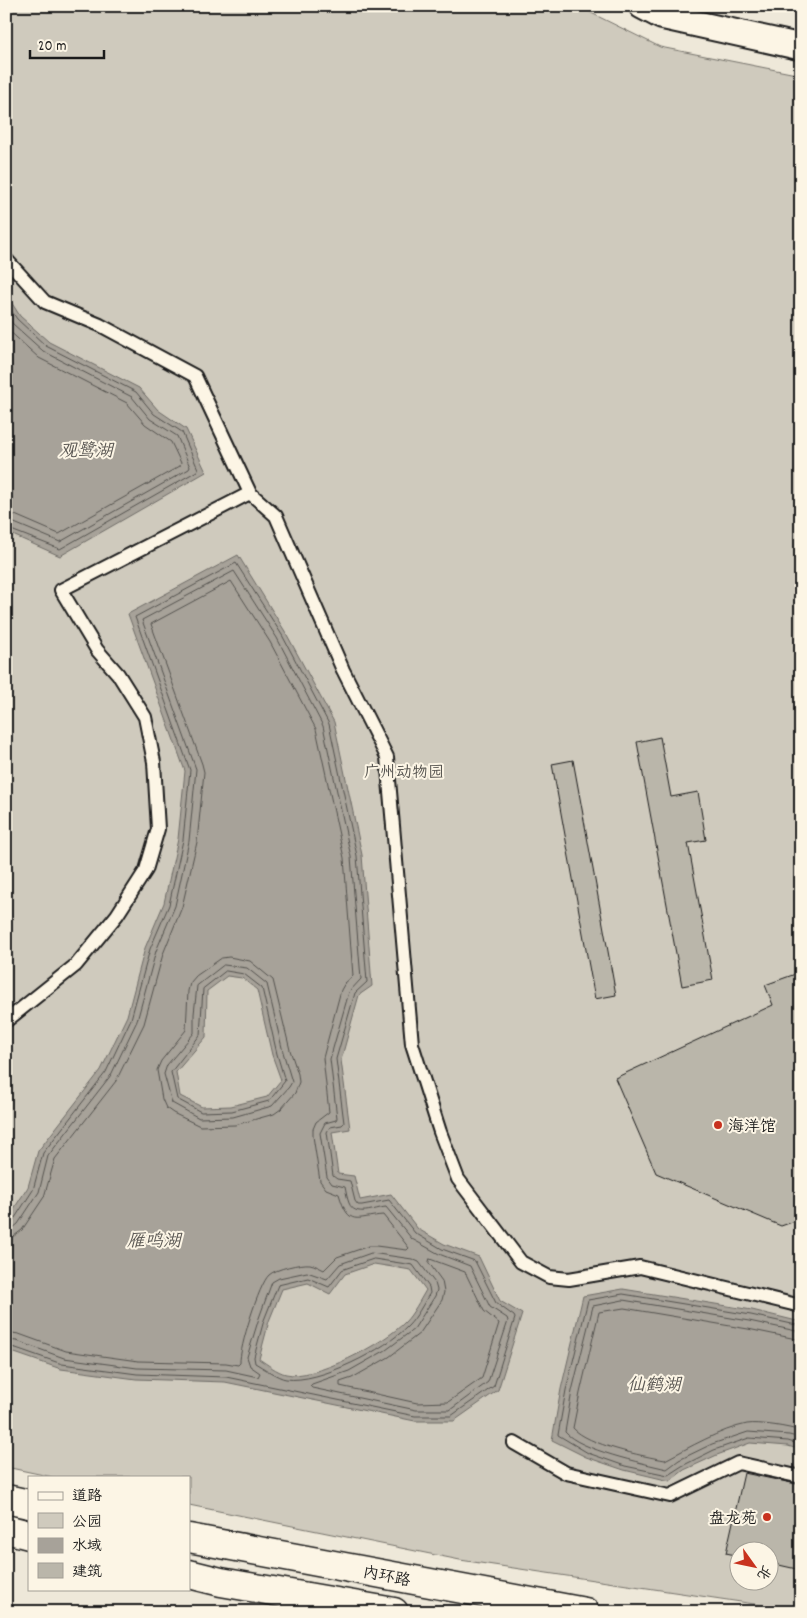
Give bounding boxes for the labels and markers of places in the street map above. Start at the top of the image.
place label: 海洋馆 [728,1116,776,1139]
marker: 海洋馆 [712,1119,724,1131]
place label: 盘龙苑 [709,1508,757,1531]
marker: 盘龙苑 [761,1511,773,1523]

